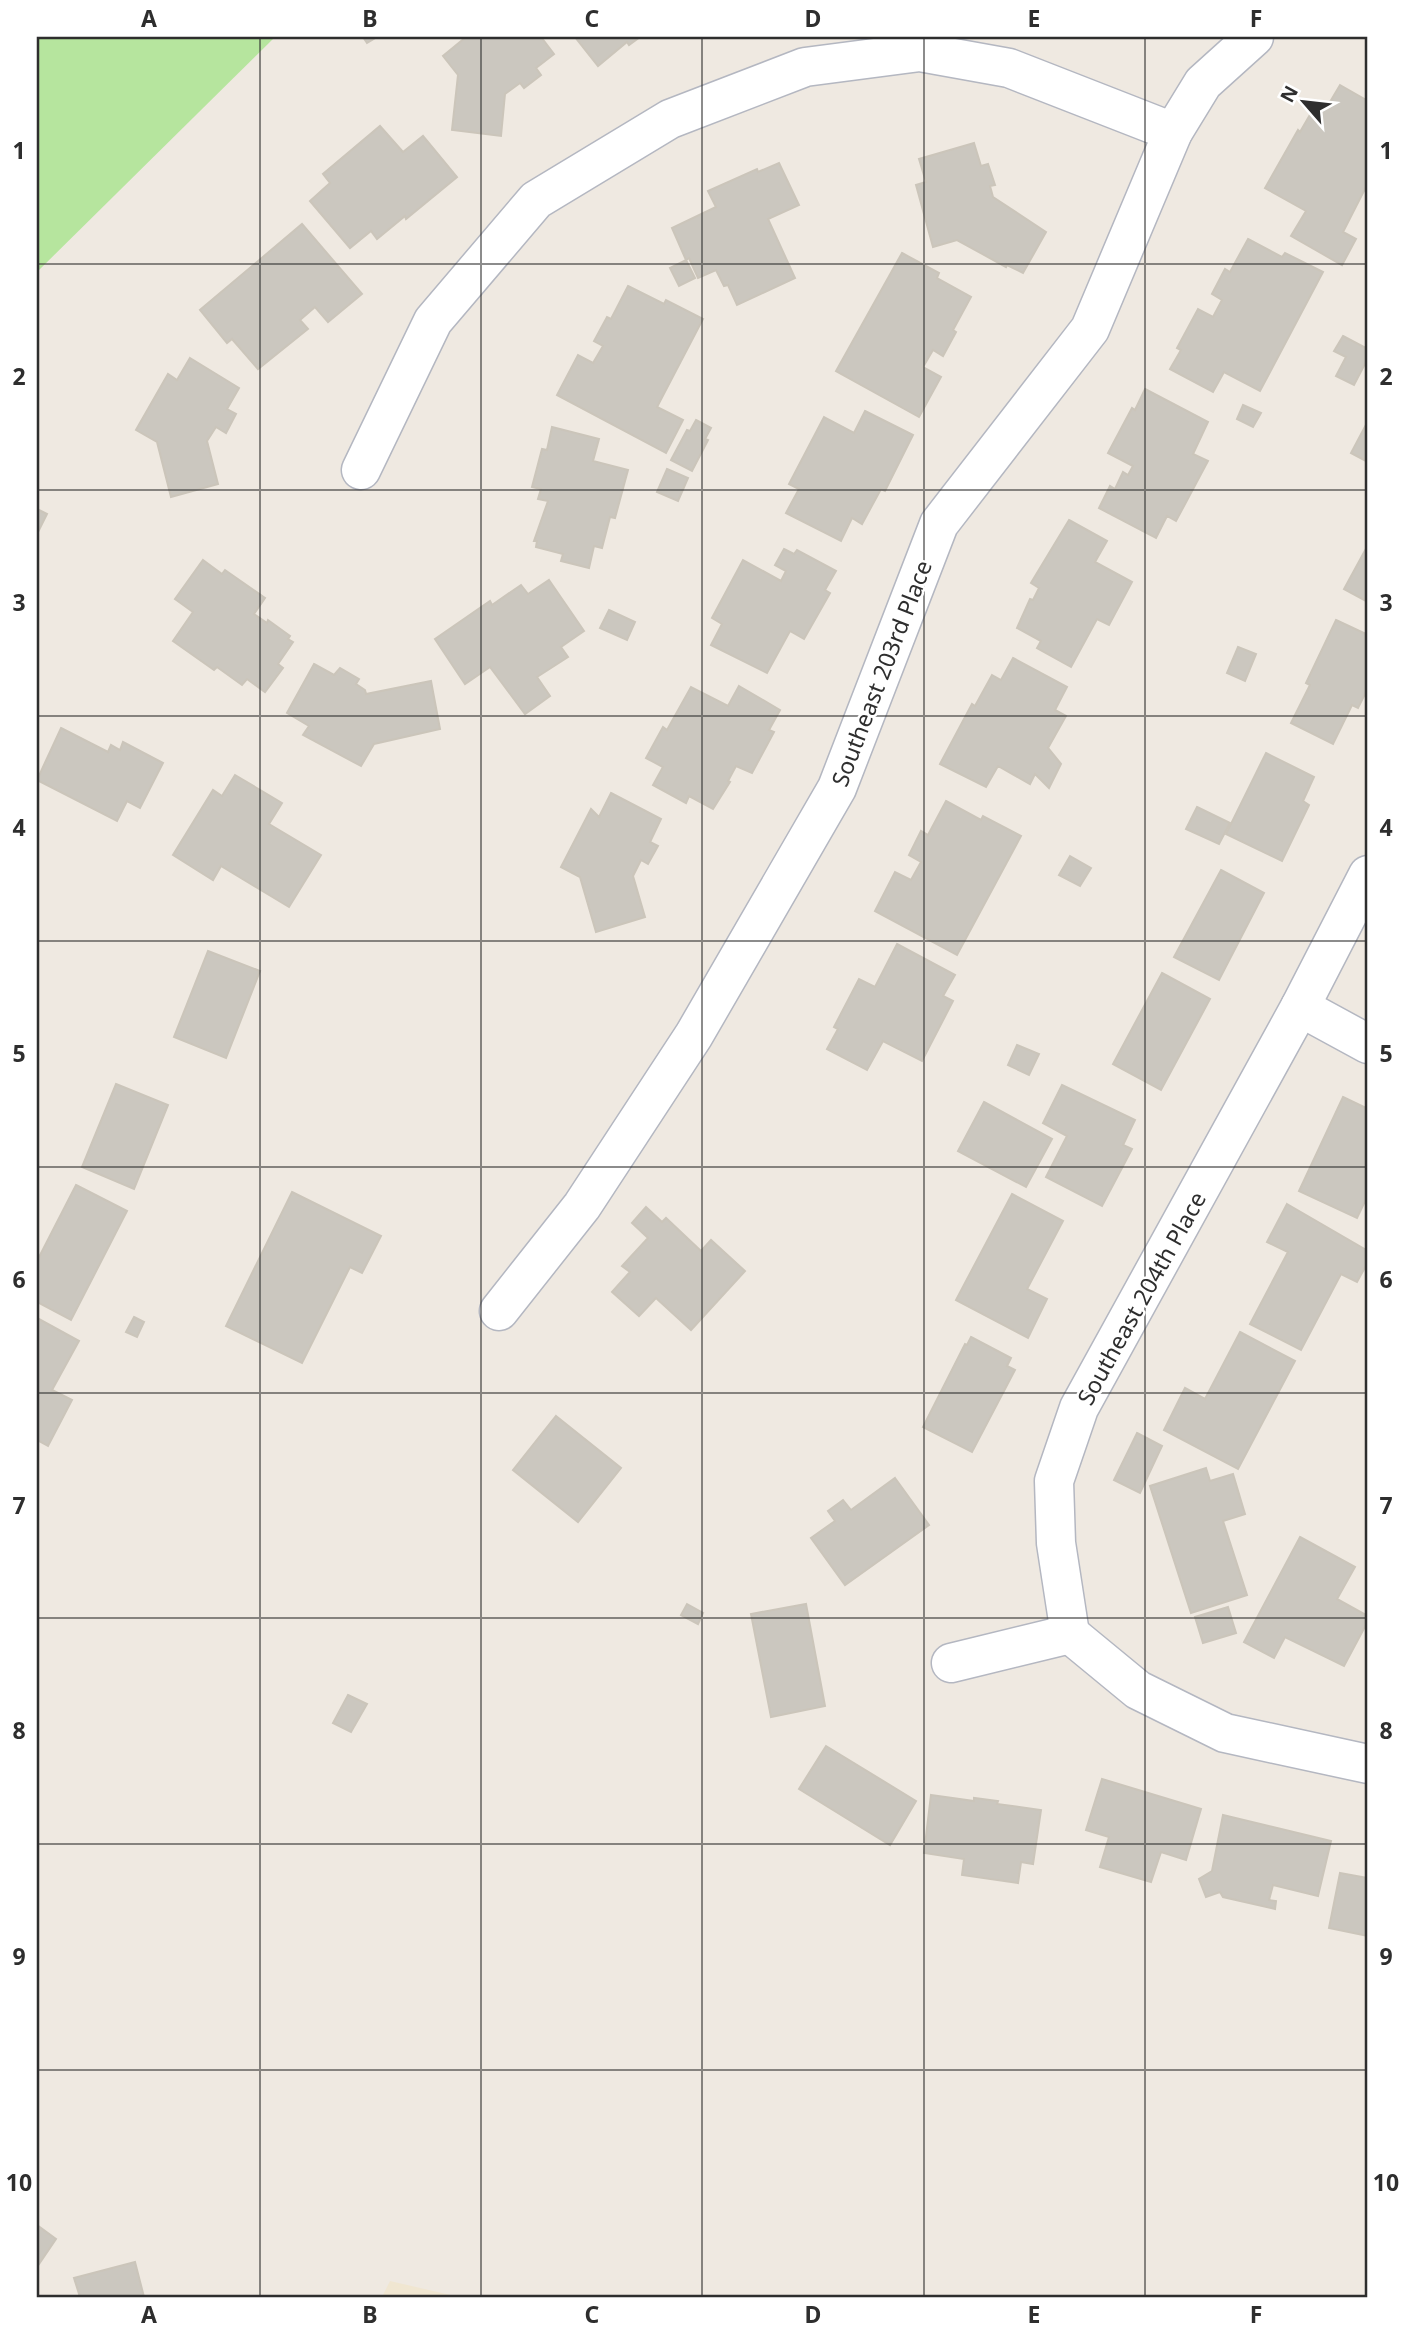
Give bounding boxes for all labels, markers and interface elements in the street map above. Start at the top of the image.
text: A [141,2,157,34]
text: B [362,2,378,34]
text: C [585,2,600,34]
text: D [805,2,821,34]
text: E [1028,2,1040,34]
text: F [1250,2,1262,34]
north arrow [1268,66,1338,136]
text: N [1274,81,1304,107]
text: 1 [12,134,26,166]
text: 1 [1379,134,1393,166]
text: 2 [12,360,26,392]
text: 2 [1379,360,1393,392]
street label: Southeast 203rd Place [823,555,939,791]
text: 3 [12,586,26,618]
text: 3 [1379,586,1393,618]
text: 4 [12,811,26,843]
text: 4 [1379,811,1393,843]
text: 5 [12,1037,26,1069]
text: 5 [1379,1037,1393,1069]
street label: Southeast 204th Place [1069,1186,1213,1410]
text: 6 [12,1263,26,1295]
text: 6 [1379,1263,1393,1295]
text: 7 [12,1489,26,1521]
text: 7 [1379,1489,1393,1521]
text: 8 [12,1714,26,1746]
text: 8 [1379,1714,1393,1746]
text: 9 [12,1940,26,1972]
text: 9 [1379,1940,1393,1972]
text: 10 [6,2166,32,2198]
text: 10 [1373,2166,1399,2198]
text: A [141,2298,157,2330]
text: B [362,2298,378,2330]
text: C [585,2298,600,2330]
text: D [805,2298,821,2330]
text: E [1028,2298,1040,2330]
text: F [1250,2298,1262,2330]

